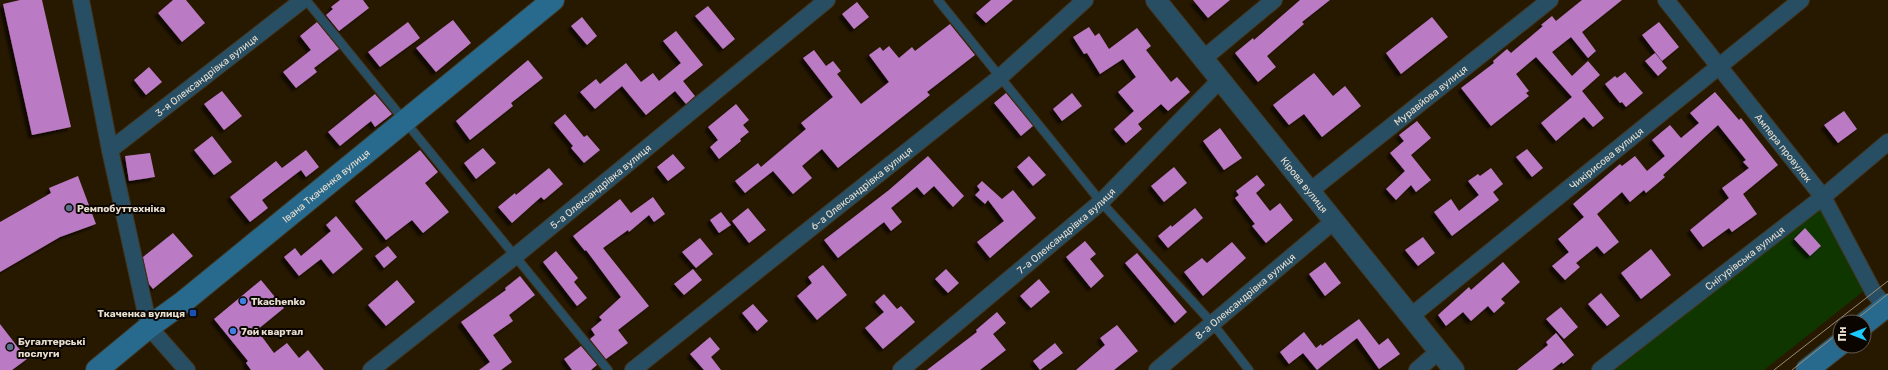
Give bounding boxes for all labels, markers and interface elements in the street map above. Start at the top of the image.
street label: 3-я Олександрівка вулиця [153,32,261,120]
street label: Муравйова вулиця [1392,63,1470,129]
street label: Ампера провулок [1752,112,1814,186]
street label: Чикірисова вулиця [1567,125,1646,192]
street label: 5-а Олександрівка вулиця [548,142,654,232]
street label: 6-а Олександрівка вулиця [809,144,915,233]
street label: Івана Ткаченка вулиця [280,147,373,226]
street label: Кірова вулиця [1278,155,1330,216]
street label: 7-а Олександрівка вулиця [1015,186,1118,277]
marker: Ремпобуттехніка [64,203,74,213]
place label: Ремпобуттехніка [77,203,165,215]
street label: Снігурівська вулиця [1703,224,1787,293]
street label: 8-а Олександрівка вулиця [1193,251,1298,342]
marker: Tkachenko [238,296,248,306]
place label: Tkachenko [251,296,305,308]
place label: Ткаченка вулиця [97,308,185,320]
marker: Ткаченка вулиця [188,308,198,318]
north arrow [1832,314,1872,354]
marker: 7ой квартал [228,326,238,336]
place label: 7ой квартал [241,326,303,338]
text: Пн [1836,326,1849,342]
place label: Бугалтерські послуги [18,336,86,360]
marker: Бугалтерські послуги [5,342,15,352]

